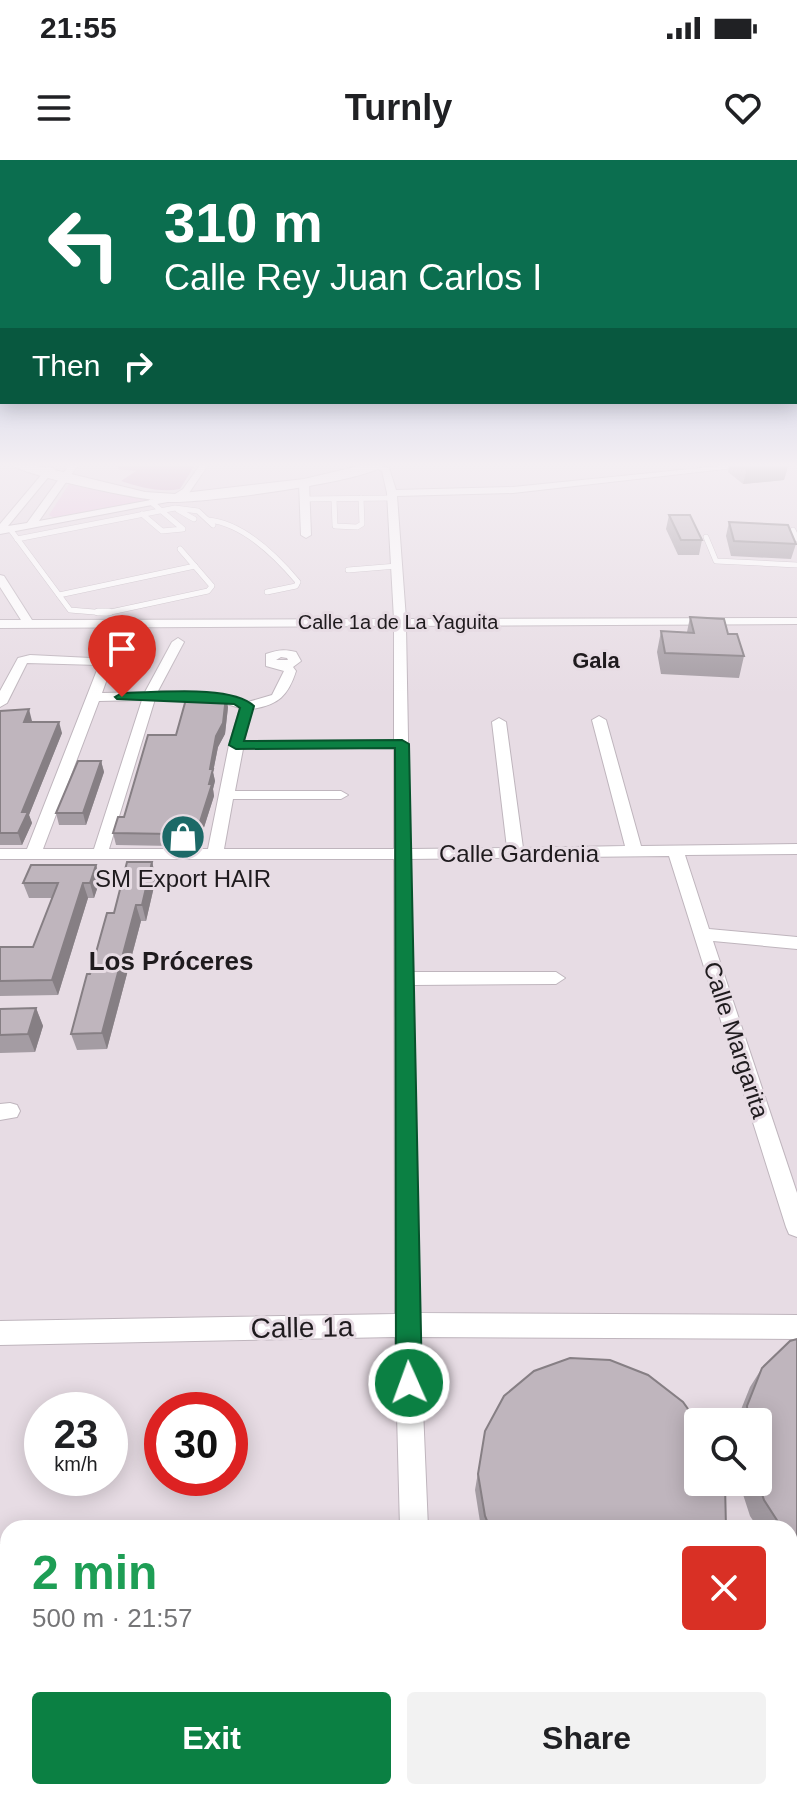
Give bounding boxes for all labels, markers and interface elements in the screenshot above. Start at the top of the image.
text: 21:55 [40,11,117,44]
icon: menu [32,86,76,130]
icon: heart [721,86,765,130]
text: Turnly [345,87,452,128]
text: 310 m [164,191,323,254]
icon: left [32,192,136,296]
text: Calle Rey Juan Carlos I [164,257,542,298]
icon: right [116,344,160,388]
text: Then [32,349,100,382]
street label: Calle 1a de La Yaguita [298,611,499,633]
pin [88,615,156,697]
icon: arrive [100,627,144,671]
district label: Gala [572,648,621,673]
shop icon: SM Export HAIR [159,813,207,861]
street label: Calle Gardenia [439,840,600,867]
place label: SM Export HAIR [95,865,271,892]
district label: Los Próceres [89,946,253,976]
street label: Calle Margarita [698,958,775,1122]
street label: Calle 1a [250,1311,354,1344]
position arrow [367,1341,451,1425]
speed limit sign: 30 [144,1392,248,1496]
map controls [684,1408,772,1496]
button: search [684,1408,772,1496]
text: 23 [54,1412,98,1456]
text: km/h [54,1453,98,1475]
text: 2 min [32,1546,157,1599]
button: close [682,1546,766,1630]
text: 500 m · 21:57 [32,1603,192,1633]
button: Exit [32,1692,391,1784]
button: Share [407,1692,766,1784]

